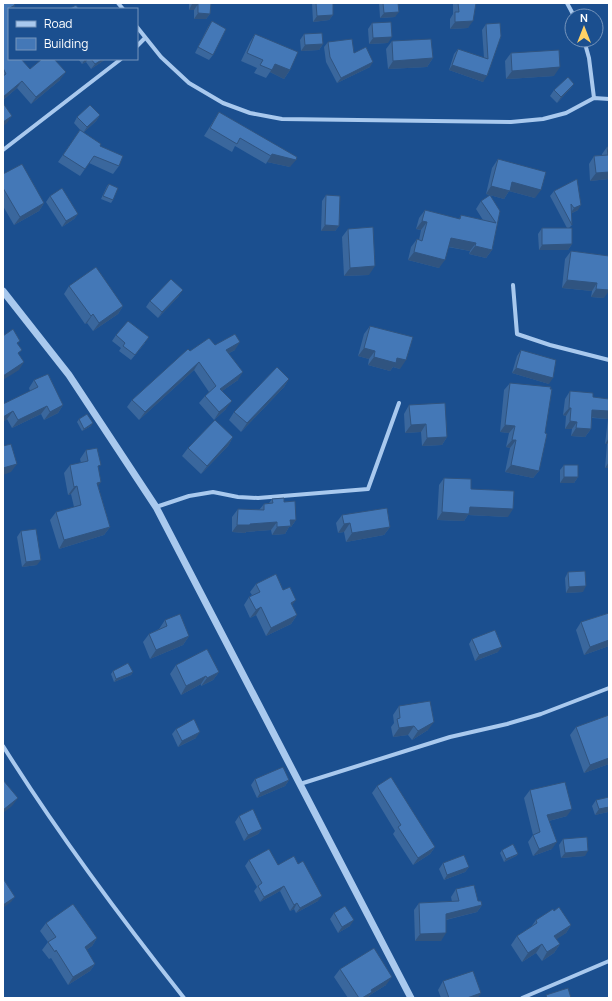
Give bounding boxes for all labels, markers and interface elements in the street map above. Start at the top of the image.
legend [8,8,138,60]
north arrow [564,8,604,48]
text: N [580,10,588,25]
text: Road [44,15,72,32]
text: Building [44,35,88,52]

